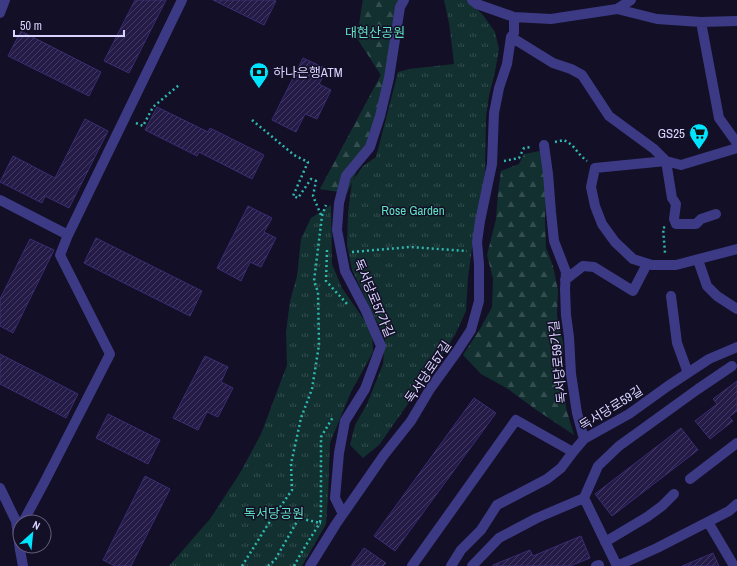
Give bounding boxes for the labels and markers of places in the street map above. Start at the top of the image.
bank icon: 하나은행ATM [248,61,270,89]
place label: 하나은행ATM [273,64,343,81]
supermarket icon: GS25 [688,122,710,150]
place label: GS25 [658,125,685,142]

